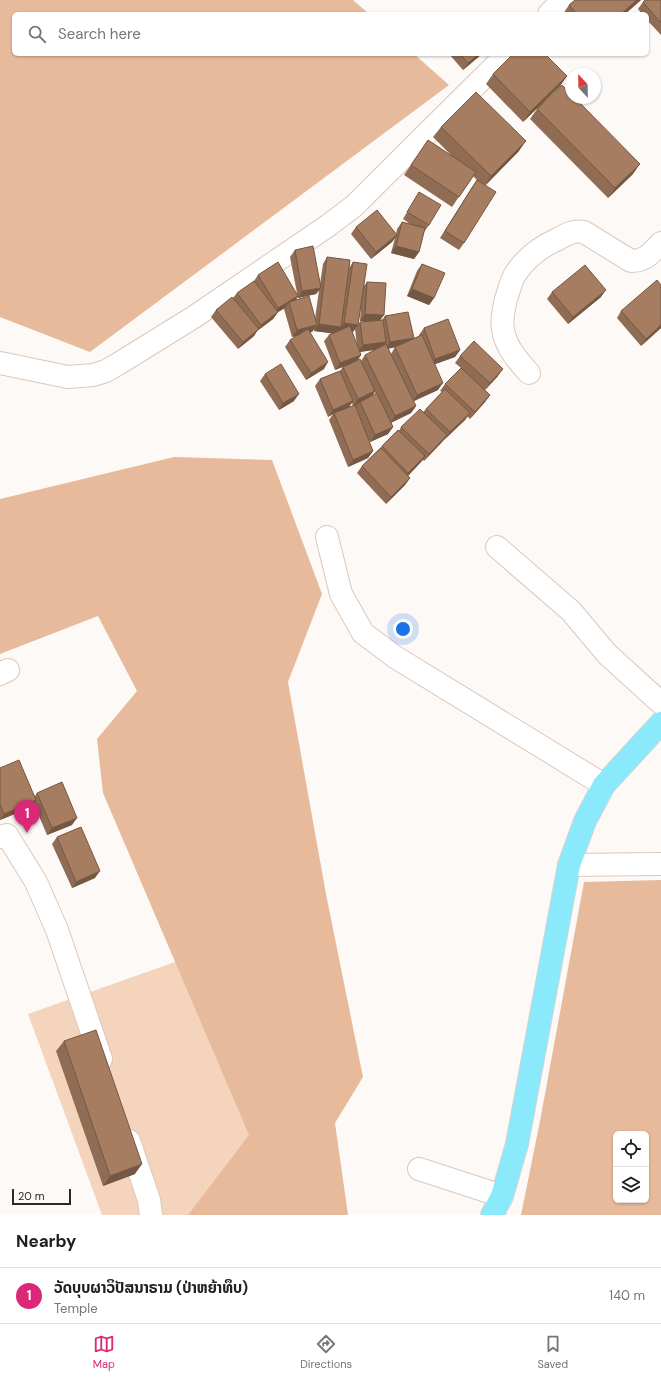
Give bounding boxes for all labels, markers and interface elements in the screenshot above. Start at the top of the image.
search box [12,12,649,56]
icon: search [26,23,48,45]
text: Search here [58,24,141,44]
north arrow [565,68,601,104]
your location [393,619,413,639]
pin: 1 [14,800,40,833]
map controls [613,1131,649,1203]
button: locate [613,1131,649,1167]
button: layers [613,1167,649,1203]
scale bar [12,1187,71,1206]
text: 20 m [18,1189,44,1203]
text: Nearby [16,1230,76,1252]
text: ວັດບຸບຜາວິປັສນາຣາມ (ປ່າຫຍ້າທຶບ) [54,1278,248,1298]
text: 1 [27,1287,31,1304]
text: 140 m [609,1287,645,1304]
text: Temple [54,1300,98,1317]
tab: Map [93,1333,115,1371]
tab: Directions [300,1333,352,1371]
tab: Saved [537,1333,568,1371]

